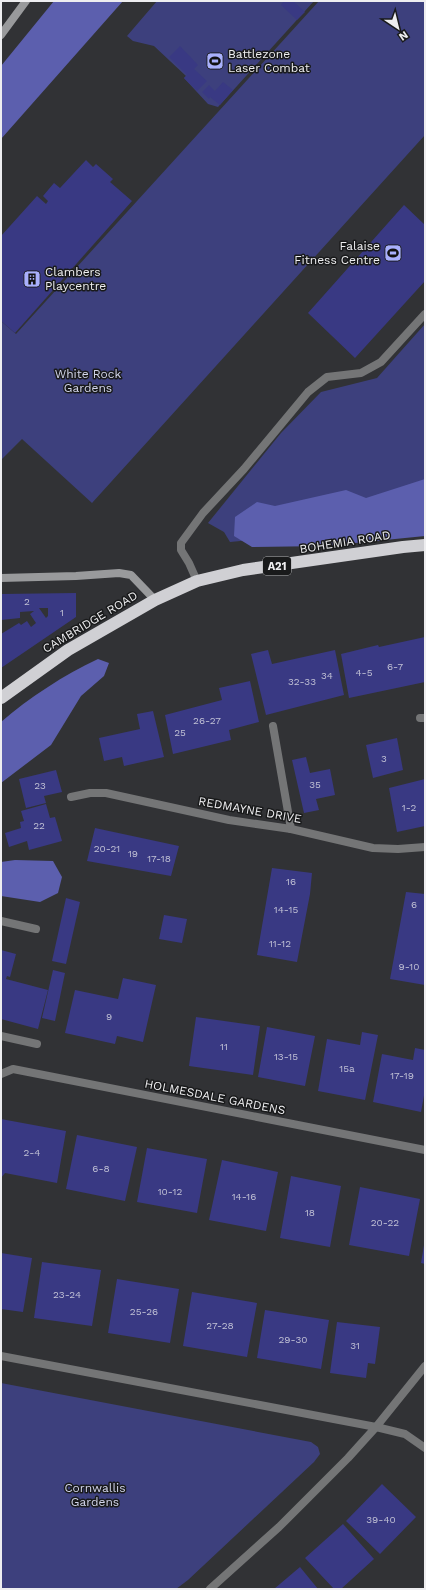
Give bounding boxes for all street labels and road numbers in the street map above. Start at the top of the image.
street label: BOHEMIA ROAD [299,528,391,556]
road number: A21 [263,557,291,575]
street label: CAMBRIDGE ROAD [40,588,140,656]
street label: REDMAYNE DRIVE [197,794,303,826]
street label: HOLMESDALE GARDENS [143,1076,287,1118]

